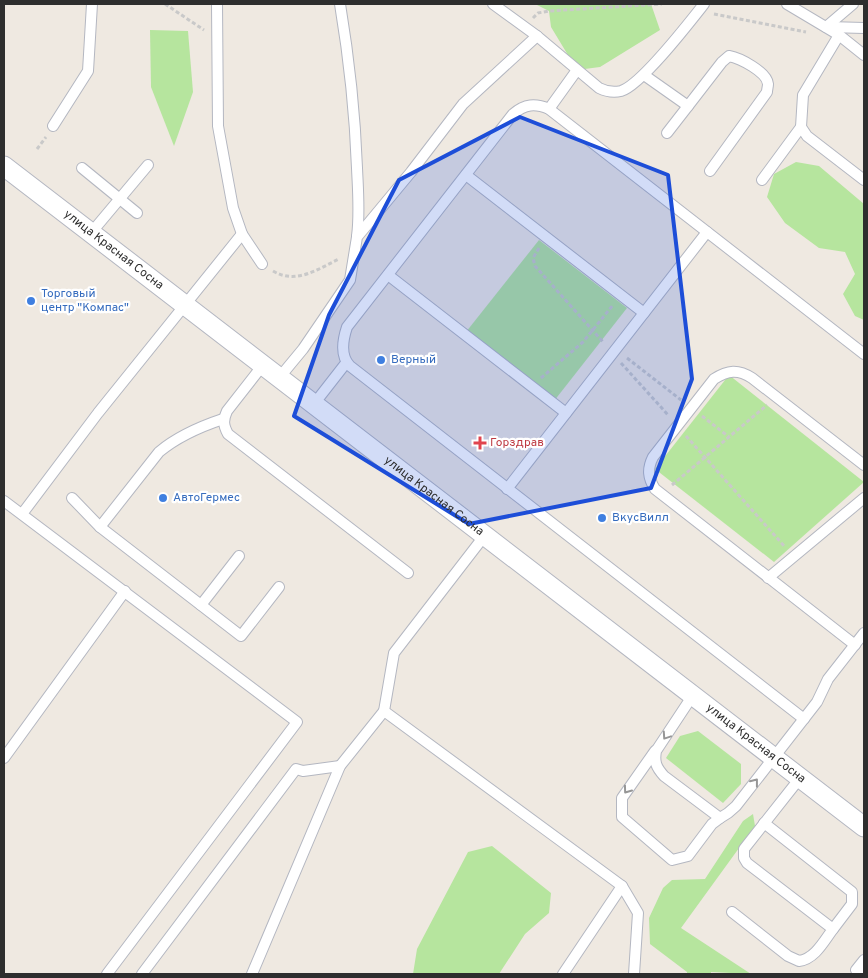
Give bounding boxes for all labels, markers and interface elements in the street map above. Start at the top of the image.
street label: улица Красная Сосна [60,207,167,294]
place label: Торговый центр "Компас" [41,286,129,316]
marker: Торговый центр "Компас" [25,295,37,307]
place label: Верный [391,352,436,368]
marker: Верный [375,354,387,366]
place label: Горздрав [490,435,544,451]
marker: Горздрав [474,437,486,449]
street label: улица Красная Сосна [381,453,487,540]
place label: АвтоГермес [173,490,240,506]
marker: АвтоГермес [157,492,169,504]
place label: ВкусВилл [612,510,669,526]
marker: ВкусВилл [596,512,608,524]
street label: улица Красная Сосна [702,700,809,787]
one-way arrow [663,730,672,739]
one-way arrow [749,779,757,788]
one-way arrow [625,784,633,793]

